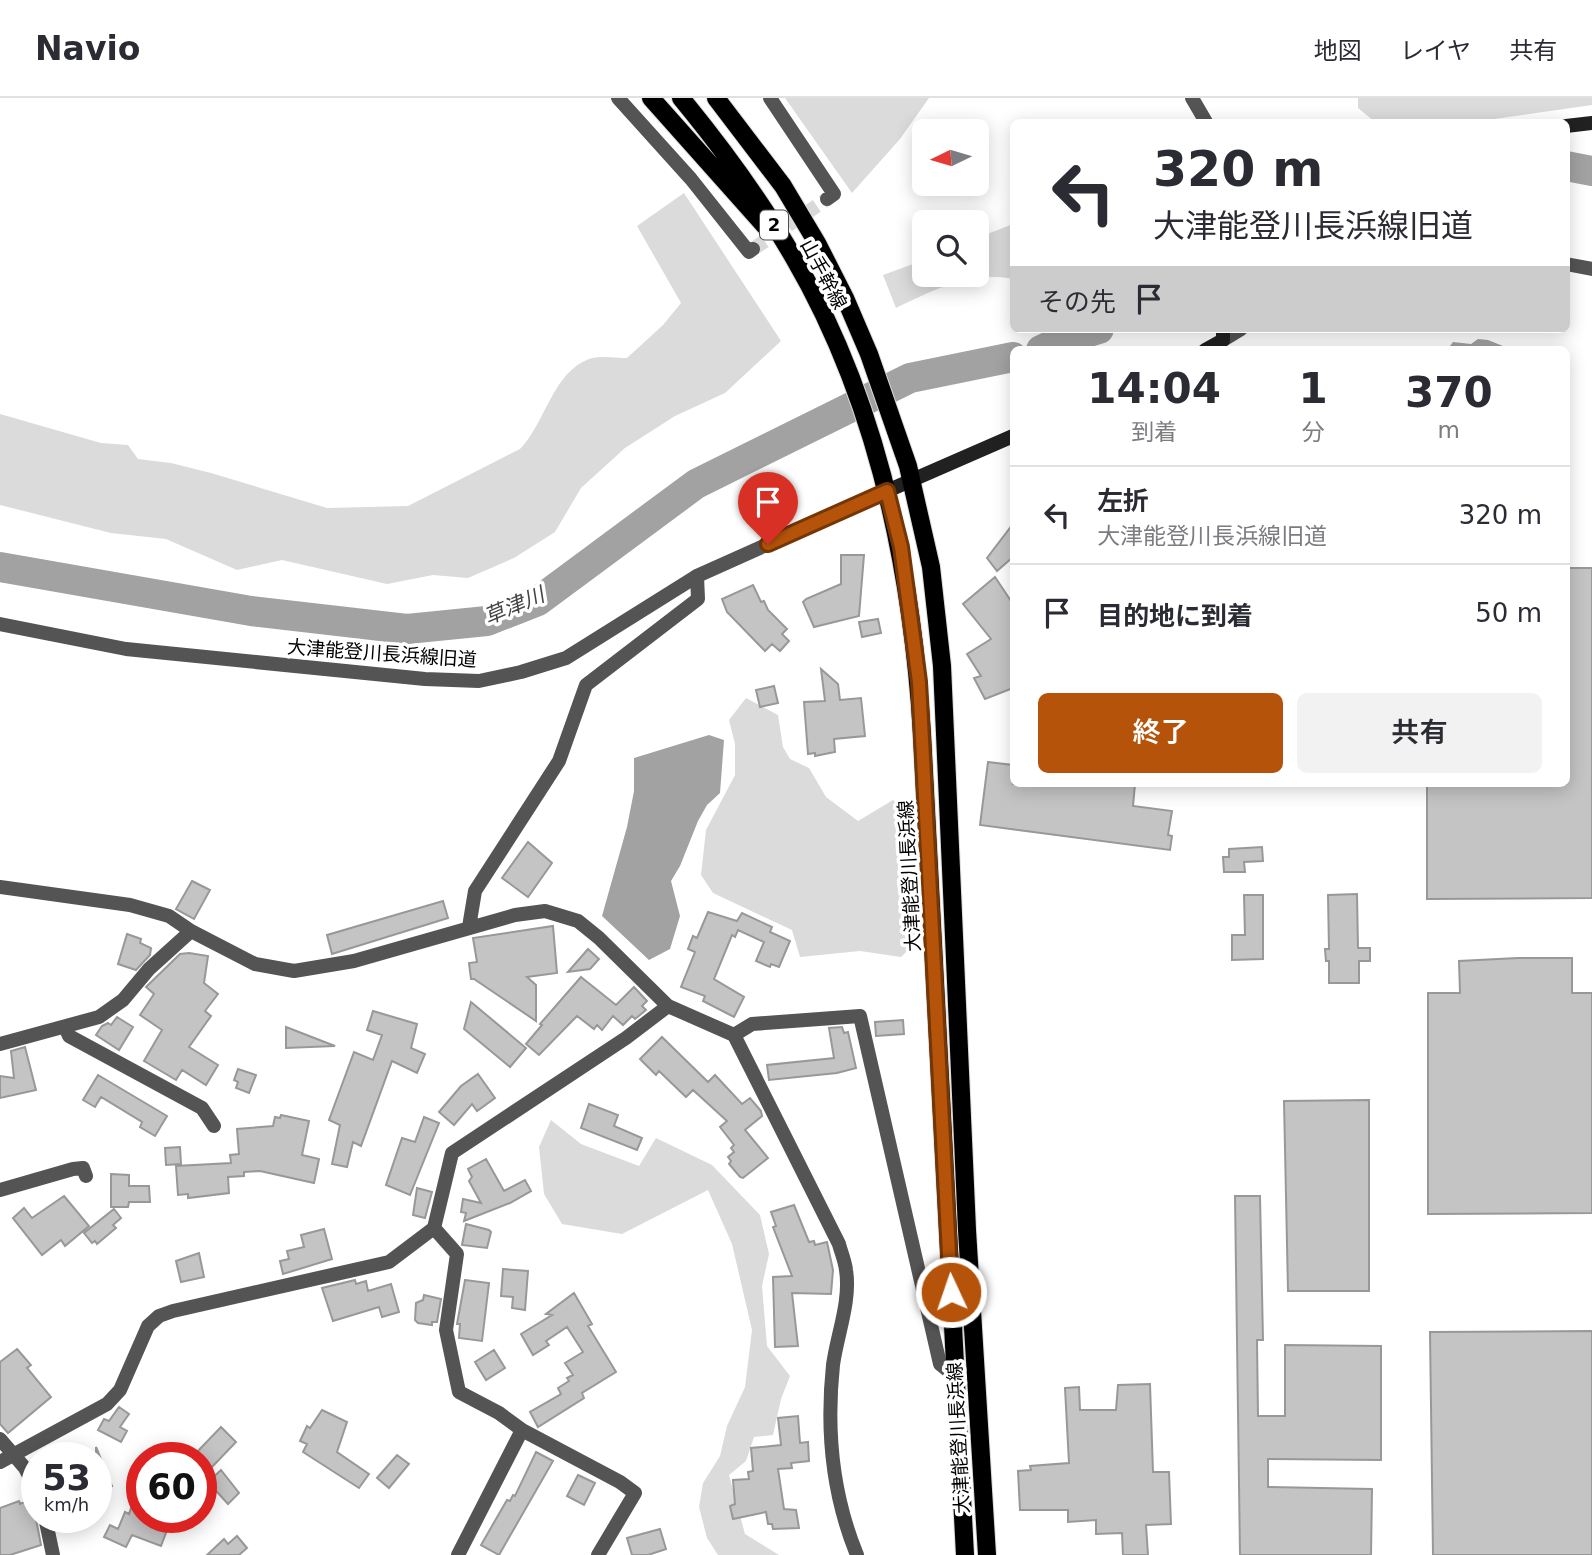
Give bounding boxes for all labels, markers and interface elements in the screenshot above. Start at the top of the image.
text: Navio [35,29,140,68]
text: 地図 [1314,37,1362,65]
text: レイヤ [1400,37,1471,65]
text: 共有 [1509,37,1557,65]
north arrow [912,119,989,196]
map controls [912,119,989,287]
text: 320 m [1153,141,1323,198]
icon: left [1038,147,1129,238]
text: 大津能登川長浜線旧道 [1153,207,1473,245]
road number: 2 [760,210,788,240]
button: search [912,210,989,287]
street label: 山手幹線 [796,235,852,313]
icon: arrive [1130,280,1168,318]
text: その先 [1038,287,1116,317]
text: 14:04 [1087,364,1221,413]
text: 1 [1298,364,1328,413]
text: 370 [1405,368,1493,417]
text: m [1438,417,1460,443]
text: 到着 [1131,419,1177,445]
text: 分 [1302,419,1325,445]
pin [738,472,798,544]
icon: arrive [749,483,787,521]
text: 左折 [1097,486,1149,516]
icon: left [1038,496,1076,534]
text: 320 m [1459,500,1542,530]
text: 大津能登川長浜線旧道 [1097,523,1327,549]
water label: 草津川 [480,582,550,629]
icon: arrive [1038,594,1076,632]
text: 50 m [1475,598,1542,628]
text: 目的地に到着 [1097,601,1253,631]
street label: 大津能登川長浜線旧道 [286,635,478,671]
button: 終了 [1038,693,1283,773]
button: 共有 [1297,693,1542,773]
street label: 大津能登川長浜線 [894,800,924,952]
position arrow [914,1255,988,1329]
street label: 大津能登川長浜線 [943,1362,973,1514]
speed limit sign: 60 [126,1442,217,1533]
text: 53 [42,1458,91,1498]
text: km/h [44,1494,89,1515]

